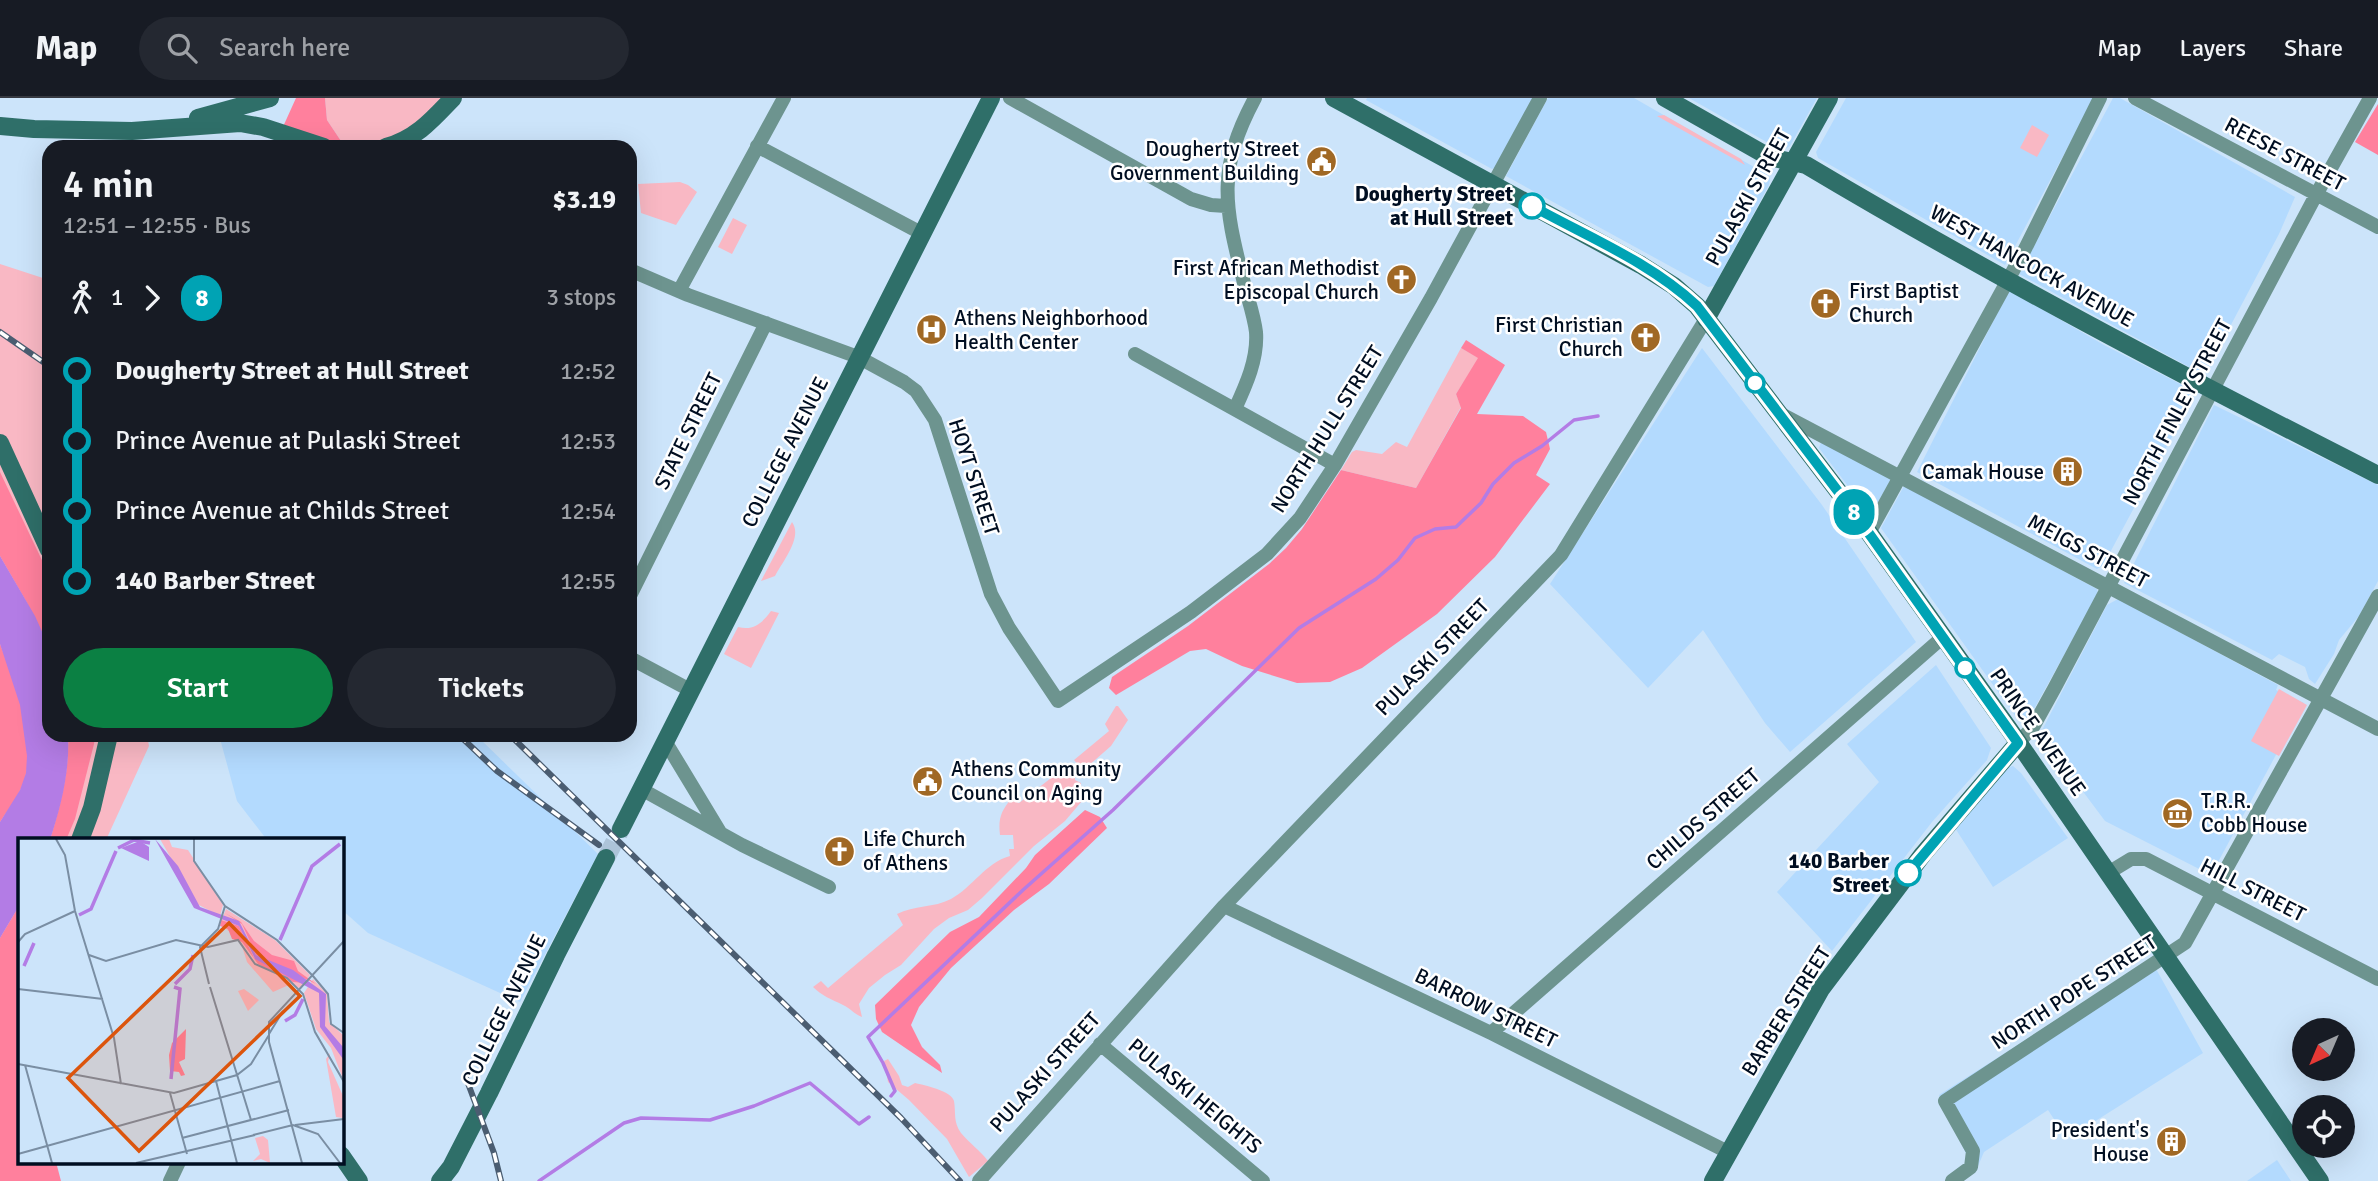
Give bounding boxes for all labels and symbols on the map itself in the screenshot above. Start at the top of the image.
street label: REESE STREET [2220,111,2350,197]
street label: PULASKI STREET [1700,123,1797,270]
place label: Dougherty Street Government Building [1110,136,1299,186]
public building icon: Dougherty Street Government Building [1305,144,1339,178]
place label: Dougherty Street at Hull Street [1355,181,1513,231]
marker: Dougherty Street at Hull Street [1519,193,1545,219]
street label: WEST HANCOCK AVENUE [1925,199,2139,333]
place label: First African Methodist Episcopal Church [1173,255,1379,305]
church icon: First African Methodist Episcopal Church [1385,263,1419,297]
place label: First Baptist Church [1849,278,1959,328]
church icon: First Baptist Church [1809,286,1843,320]
place label: Athens Neighborhood Health Center [954,305,1148,355]
place label: First Christian Church [1495,312,1623,362]
hospital icon: Athens Neighborhood Health Center [914,313,948,347]
street label: NORTH FINLEY STREET [2117,314,2237,509]
church icon: First Christian Church [1629,320,1663,354]
street label: NORTH HULL STREET [1265,340,1389,517]
street label: STATE STREET [649,368,728,494]
street label: COLLEGE AVENUE [736,372,834,532]
unlabelled marker [1745,373,1765,393]
street label: HOYT STREET [943,415,1005,539]
building icon: Camak House [2050,455,2084,489]
place label: Camak House [1922,459,2044,485]
line badge: 8 [1831,489,1877,535]
street label: MEIGS STREET [2023,508,2153,594]
street label: PULASKI STREET [1370,593,1495,721]
unlabelled marker [1955,658,1975,678]
street label: PRINCE AVENUE [1984,663,2092,801]
place label: Athens Community Council on Aging [951,756,1121,806]
street label: CHILDS STREET [1641,762,1766,875]
public building icon: Athens Community Council on Aging [911,764,945,798]
place label: T.R.R. Cobb House [2201,788,2308,838]
museum icon: T.R.R. Cobb House [2161,796,2195,830]
place label: Life Church of Athens [863,826,965,876]
church icon: Life Church of Athens [823,834,857,868]
inset map [18,838,343,1164]
place label: 140 Barber Street [1788,848,1890,898]
street label: HILL STREET [2196,852,2311,928]
marker: 140 Barber Street [1895,860,1921,886]
street label: NORTH POPE STREET [1986,928,2162,1055]
street label: COLLEGE AVENUE [456,930,552,1090]
street label: BARBER STREET [1736,941,1837,1081]
street label: BARROW STREET [1411,962,1562,1054]
street label: PULASKI STREET [984,1006,1106,1137]
north arrow [2292,1018,2356,1082]
street label: PULASKI HEIGHTS [1123,1033,1267,1159]
place label: President's House [2051,1117,2149,1167]
building icon: President's House [2155,1125,2189,1159]

